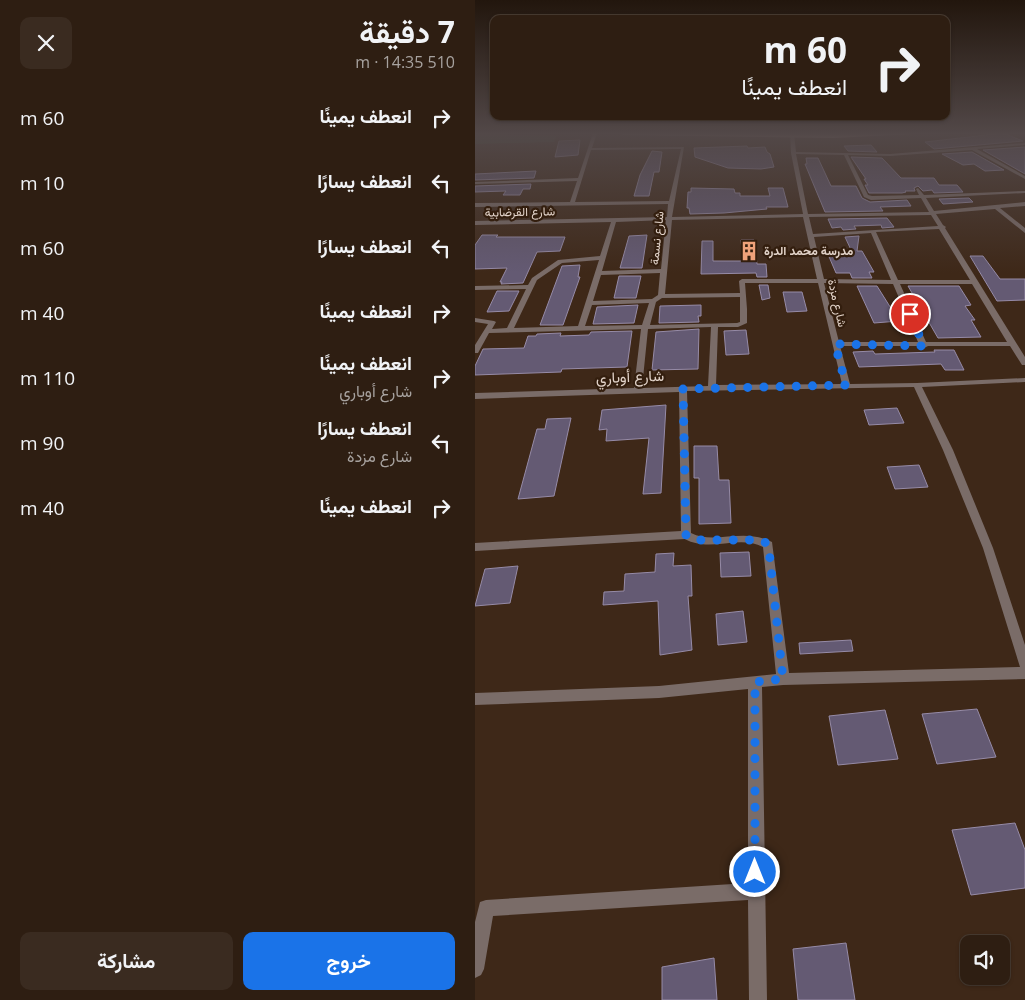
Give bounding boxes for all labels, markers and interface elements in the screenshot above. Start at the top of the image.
text: 7 دقيقة [359,11,455,52]
button: close [20,17,72,69]
text: 60 m [764,26,847,73]
icon: right [865,35,930,100]
text: 510 m · 14:35 [355,51,455,73]
text: انعطف يمينًا [741,71,847,101]
text: انعطف يمينًا [319,103,412,129]
icon: right [427,104,455,132]
text: 60 m [20,105,64,131]
text: انعطف يسارًا [317,168,412,194]
icon: left [427,169,455,197]
text: 10 m [20,170,64,196]
street label: شارع القرضابية [485,202,555,222]
street label: شارع نسمة [645,210,669,266]
text: انعطف يسارًا [317,233,412,259]
icon: left [427,234,455,262]
text: 60 m [20,235,64,261]
building icon: مدرسة محمد الدرة [738,240,760,262]
place label: مدرسة محمد الدرة [764,242,854,259]
street label: شارع مزدة [823,277,851,329]
pin [889,293,931,335]
text: انعطف يمينًا [319,298,412,324]
icon: right [427,299,455,327]
text: 40 m [20,300,64,326]
icon: arrive [896,300,924,328]
text: انعطف يمينًا [319,350,412,376]
icon: right [427,364,455,392]
text: 110 m [20,365,75,391]
street label: شارع أوباري [595,365,665,391]
text: شارع أوباري [339,380,412,402]
text: انعطف يسارًا [317,415,412,441]
icon: left [427,429,455,457]
text: 90 m [20,430,64,456]
text: شارع مزدة [347,445,412,467]
text: انعطف يمينًا [319,493,412,519]
icon: right [427,494,455,522]
text: 40 m [20,495,64,521]
position arrow [728,845,780,897]
button: مشاركة [20,932,233,990]
button: خروج [243,932,455,990]
map controls [960,935,1010,985]
button: sound [960,935,1010,985]

